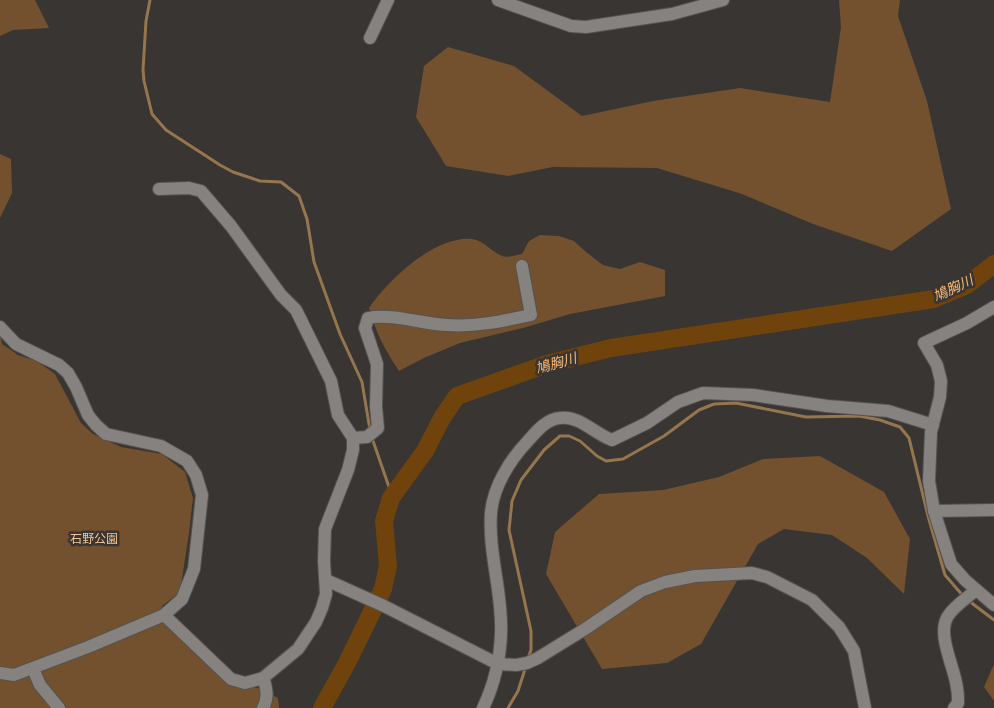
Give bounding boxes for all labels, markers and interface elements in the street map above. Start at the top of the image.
water label: 鳩胸川 [931,271,977,304]
water label: 鳩胸川 [534,349,580,376]
park label: 石野公園 [70,532,118,546]

